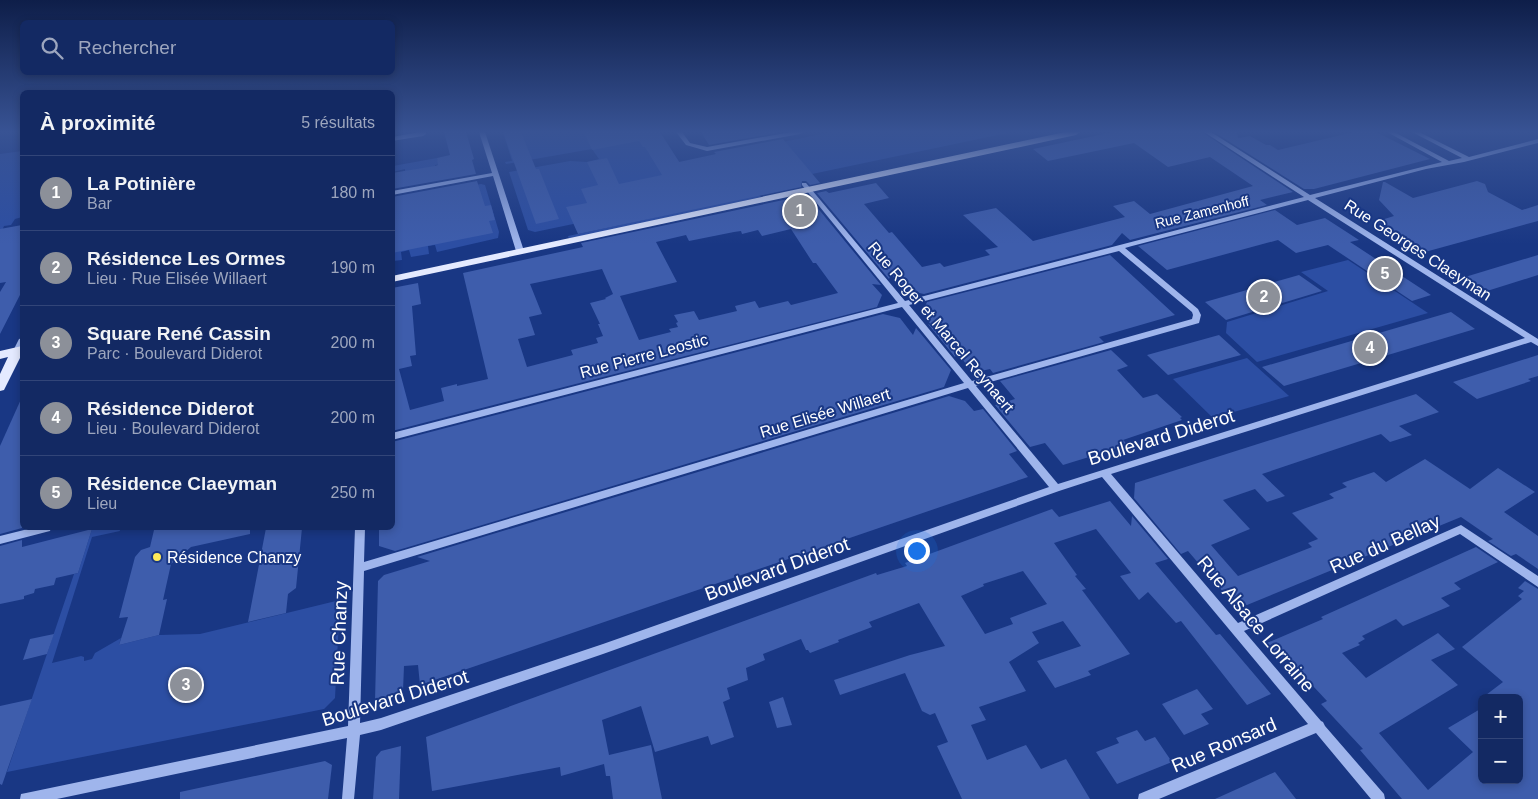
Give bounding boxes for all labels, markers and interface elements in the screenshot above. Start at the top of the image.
search box [20,20,395,75]
icon: search [38,34,66,62]
text: Rechercher [78,37,176,58]
text: À proximité [40,111,156,134]
text: 5 résultats [301,114,375,131]
text: La Potinière [87,173,196,194]
text: 1 [52,184,60,201]
text: 180 m [331,184,375,201]
pin: 1 [784,192,816,230]
street label: Rue Zamenhoff [1153,193,1251,231]
text: Bar [87,195,112,212]
street label: Rue Georges Claeyman [1341,196,1495,304]
street label: Rue Roger et Marcel Reynaert [865,238,1018,416]
text: Résidence Les Ormes [87,248,286,269]
pin: 5 [1369,255,1401,293]
text: 2 [52,259,60,276]
text: 190 m [331,259,375,276]
text: Lieu · Rue Elisée Willaert [87,270,267,287]
pin: 2 [1248,278,1280,316]
text: Square René Cassin [87,323,271,344]
pin: 4 [1354,329,1386,367]
street label: Rue Pierre Leostic [578,331,710,381]
text: 3 [52,334,60,351]
text: 200 m [331,334,375,351]
text: Parc · Boulevard Diderot [87,345,262,362]
street label: Rue Elisée Willaert [758,385,893,441]
text: Résidence Diderot [87,398,254,419]
street label: Boulevard Diderot [1085,405,1237,469]
text: 4 [52,409,60,426]
text: 200 m [331,409,375,426]
text: Lieu · Boulevard Diderot [87,420,260,437]
text: Résidence Claeyman [87,473,277,494]
text: 5 [52,484,60,501]
text: 250 m [331,484,375,501]
text: Lieu [87,495,117,512]
street label: Rue du Bellay [1327,510,1444,578]
street label: Boulevard Diderot [702,533,853,605]
your location [904,538,930,564]
place label: Résidence Chanzy [167,549,301,566]
marker: Résidence Chanzy [151,551,163,563]
street label: Rue Alsace Lorraine [1193,552,1319,696]
street label: Rue Chanzy [327,580,351,686]
pin: 3 [170,666,202,704]
street label: Boulevard Diderot [319,666,471,730]
map controls [1478,694,1523,784]
button: + [1478,694,1523,739]
street label: Rue Ronsard [1168,713,1280,777]
button: − [1478,739,1523,784]

